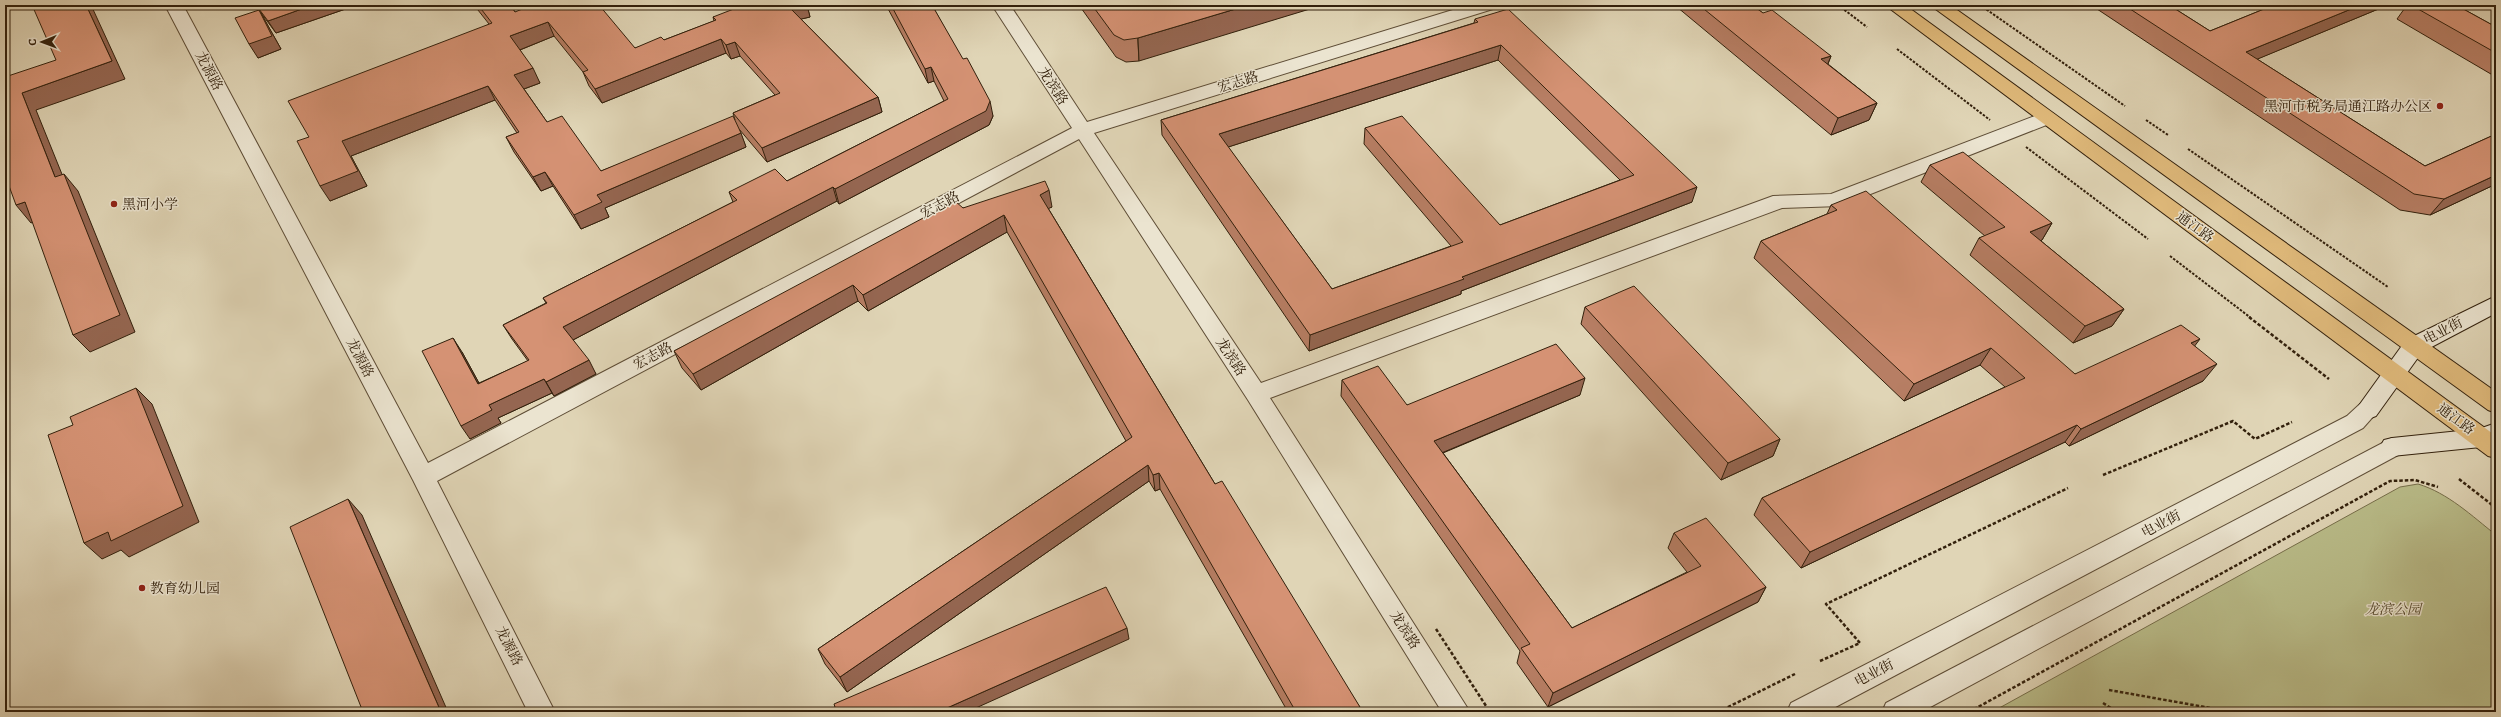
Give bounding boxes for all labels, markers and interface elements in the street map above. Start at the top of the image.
north arrow [22,22,62,62]
text: С [25,38,40,46]
street label: 龙源路 [191,48,227,94]
street label: 龙滨路 [1034,63,1072,109]
street label: 宏志路 [1215,67,1261,97]
place label: 黑河市税务局通江路办公区 [2264,97,2432,116]
marker: 黑河市税务局通江路办公区 [2435,101,2445,111]
street label: 宏志路 [917,187,963,223]
place label: 黑河小学 [122,195,178,214]
marker: 黑河小学 [109,199,119,209]
street label: 通江路 [2172,207,2218,247]
street label: 电业街 [2420,313,2466,349]
street label: 龙滨路 [1212,334,1250,380]
street label: 龙源路 [342,335,378,381]
street label: 宏志路 [630,338,676,374]
street label: 通江路 [2433,399,2479,439]
street label: 电业街 [2138,506,2184,542]
place label: 教育幼儿园 [150,579,220,598]
marker: 教育幼儿园 [137,583,147,593]
park label: 龙滨公园 [2365,600,2423,619]
street label: 龙滨路 [1386,607,1424,653]
street label: 龙源路 [491,623,527,669]
street label: 电业街 [1851,655,1897,691]

